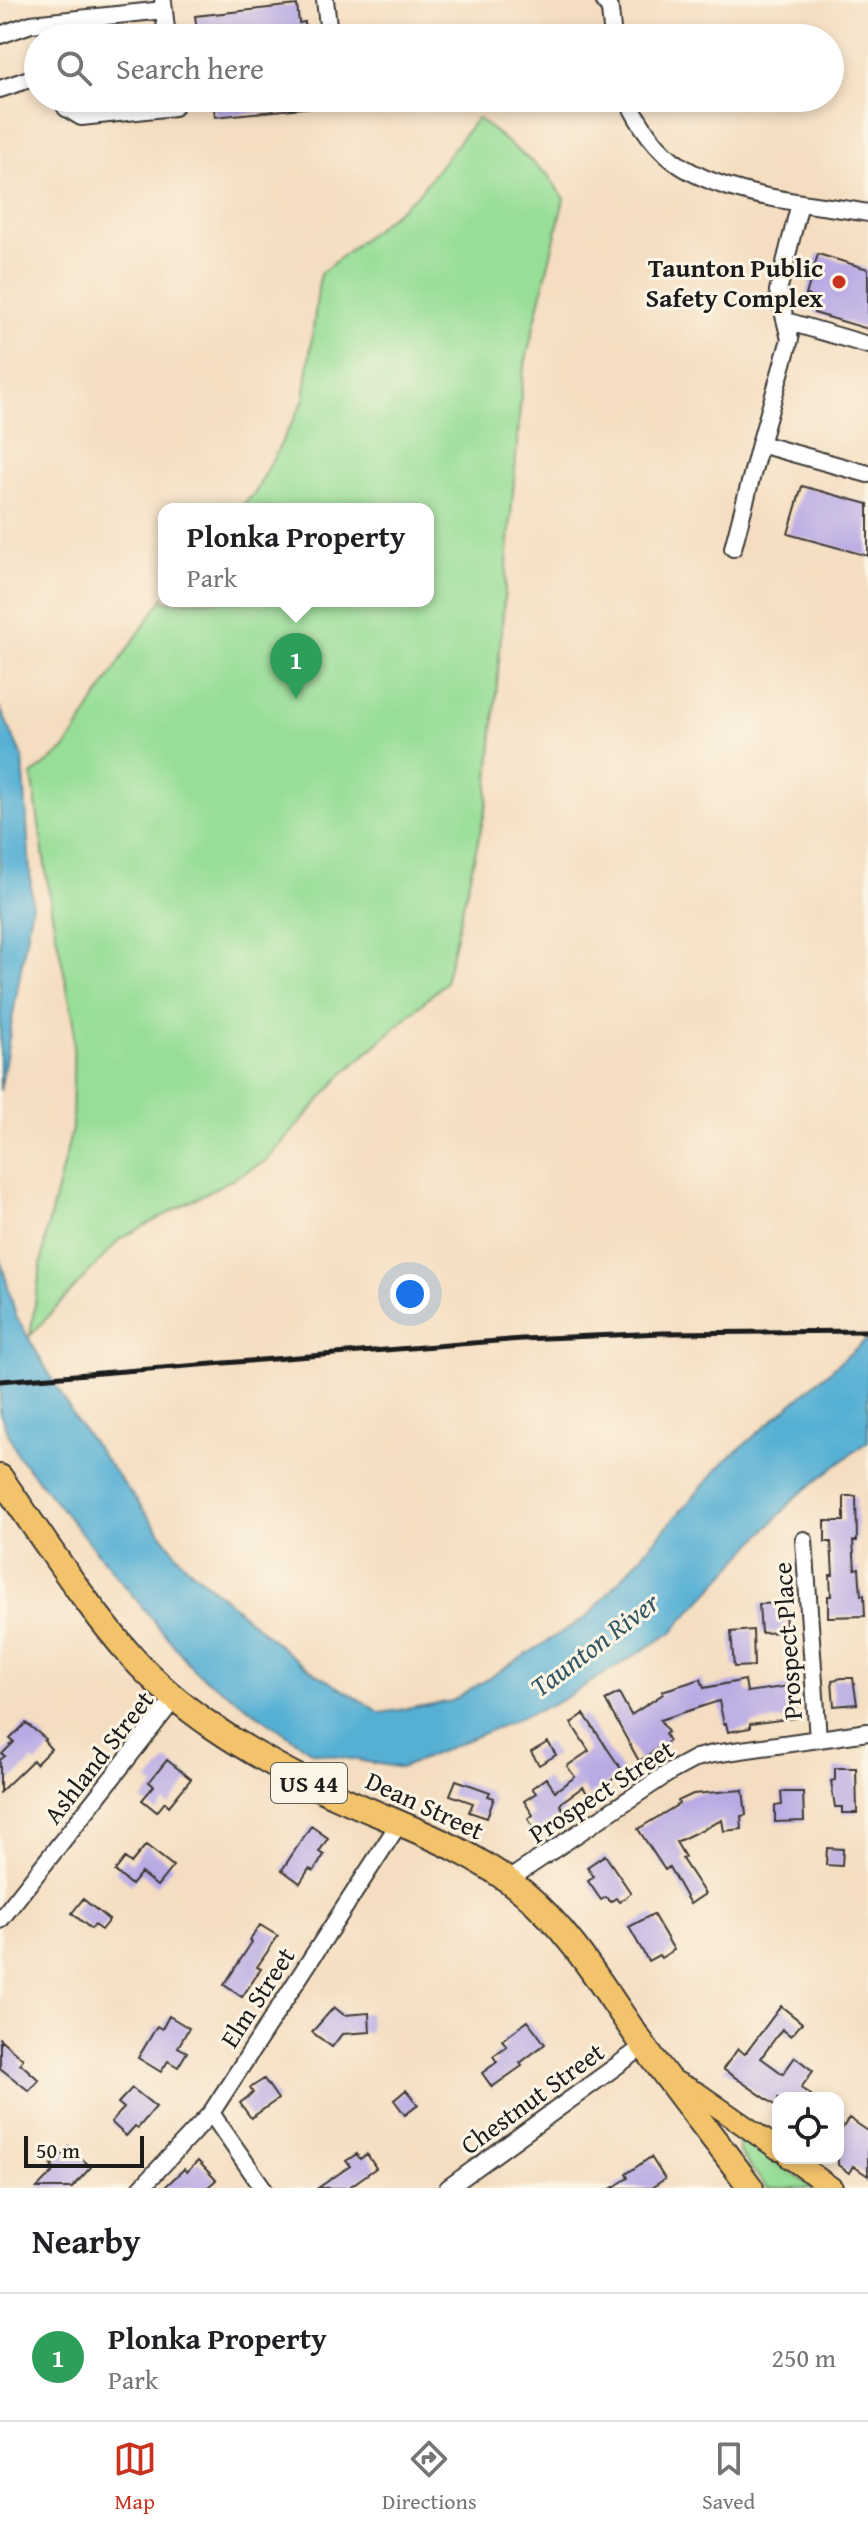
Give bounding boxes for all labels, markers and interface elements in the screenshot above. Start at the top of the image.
search box [24,24,844,112]
icon: search [52,46,96,90]
text: Search here [116,46,264,90]
place label: Taunton Public Safety Complex [646,248,823,317]
marker: Taunton Public Safety Complex [830,273,848,291]
popup [158,503,434,607]
text: Plonka Property [187,514,405,558]
text: Park [187,558,237,597]
pin: 1 [270,633,322,699]
your location [390,1274,430,1314]
street label: Prospect Place [762,1561,812,1721]
water label: Taunton River [521,1581,668,1706]
street label: Ashland Street [33,1682,163,1832]
street label: Prospect Street [521,1729,681,1853]
street label: Dean Street [359,1761,491,1849]
road number: US 44 [271,1763,347,1803]
street label: Elm Street [210,1939,304,2055]
street label: Chestnut Street [452,2032,612,2164]
map controls [772,2092,844,2164]
button: locate [772,2092,844,2164]
scale bar [24,2132,144,2168]
text: 50 m [36,2134,80,2166]
text: Nearby [32,2216,141,2265]
text: Plonka Property [108,2316,327,2360]
text: 1 [51,2338,65,2377]
text: 250 m [771,2338,836,2377]
text: Park [108,2360,158,2399]
tab: Map [113,2437,157,2517]
tab: Directions [382,2437,477,2517]
tab: Saved [702,2437,755,2517]

